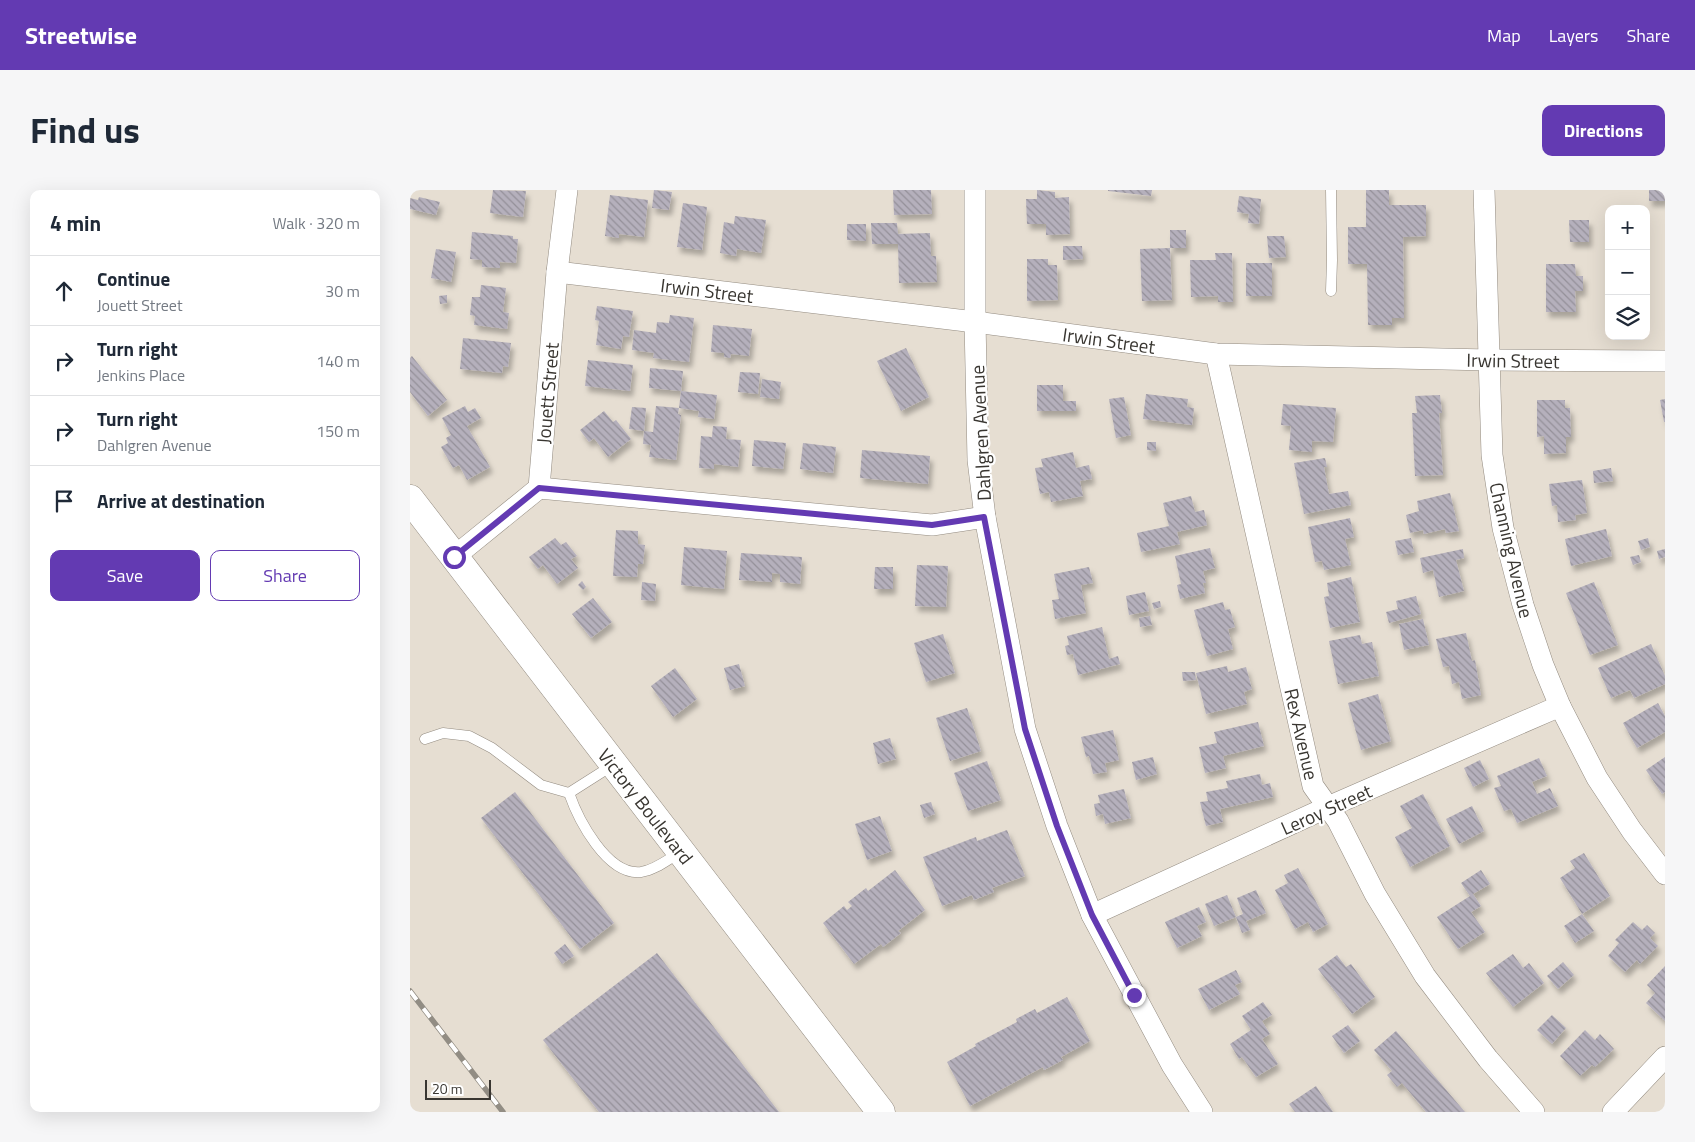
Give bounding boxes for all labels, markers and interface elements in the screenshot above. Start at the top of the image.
text: Streetwise [25,17,137,53]
text: Map [1487,22,1521,49]
text: Layers [1549,22,1598,49]
text: Share [1626,22,1670,49]
text: Find us [30,103,140,157]
button: Directions [1542,105,1665,156]
map controls [1605,205,1650,340]
button: + [1605,205,1650,250]
text: 4 min [50,207,101,239]
text: Walk · 320 m [272,211,360,235]
button: − [1605,250,1650,295]
text: Continue [97,264,170,293]
street label: Irwin Street [659,270,755,310]
icon: ahead [50,277,78,305]
text: 30 m [325,279,360,303]
text: Jouett Street [97,293,183,317]
button: layers [1605,295,1650,340]
street label: Irwin Street [1061,319,1158,361]
text: Turn right [97,334,178,363]
street label: Jouett Street [528,341,566,445]
street label: Irwin Street [1466,345,1560,375]
icon: right [50,347,78,375]
text: 140 m [316,349,360,373]
text: Jenkins Place [97,363,185,387]
street label: Dahlgren Avenue [962,364,998,502]
text: Turn right [97,404,178,433]
icon: right [50,417,78,445]
text: 150 m [316,419,360,443]
text: Dahlgren Avenue [97,433,211,457]
street label: Channing Avenue [1482,479,1542,621]
text: Arrive at destination [97,486,265,515]
icon: arrive [50,487,78,515]
route start [443,546,466,569]
button: Save [50,550,200,601]
button: Share [210,550,360,601]
street label: Rex Avenue [1277,685,1327,783]
street label: Victory Boulevard [591,742,701,870]
street label: Leroy Street [1276,776,1377,842]
route end [1123,984,1146,1007]
scale bar [425,1077,491,1100]
text: 20 m [432,1078,462,1099]

